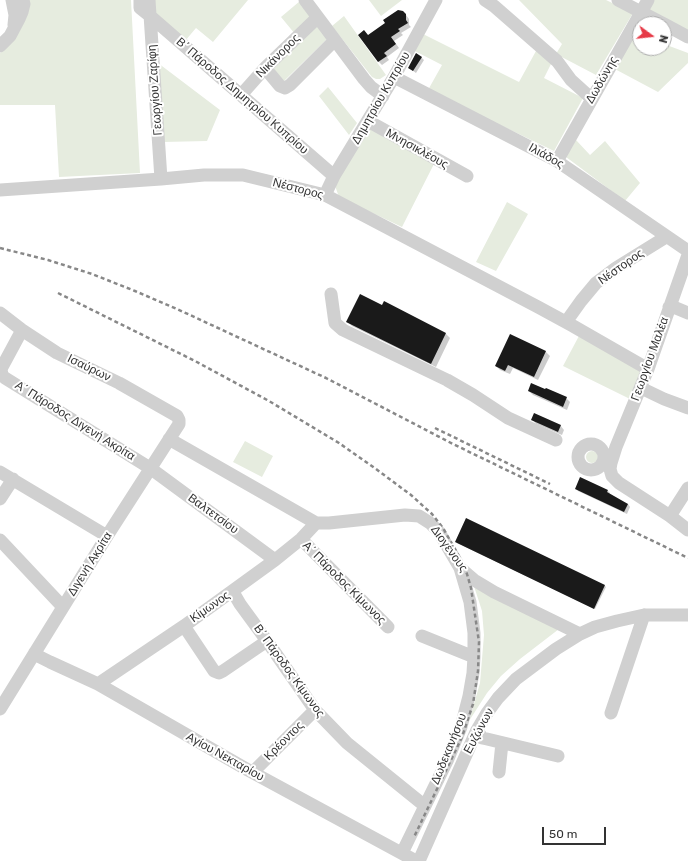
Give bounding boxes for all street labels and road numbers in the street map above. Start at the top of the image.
street label: Νικάνορος [253,31,303,81]
street label: Β΄ Πάροδος Δημητρίου Κυπρίου [173,35,311,157]
street label: Γεωργίου Ζαρίφη [145,44,165,136]
street label: Δημητρίου Κυπρίου [349,49,413,147]
street label: Δωδώνης [583,54,621,106]
street label: Μνησικλέους [383,126,451,172]
street label: Ιλιάδος [526,140,566,172]
street label: Νέστορος [271,175,325,203]
street label: Νέστορος [596,246,646,288]
street label: Γεωργίου Μαλέα [628,315,672,403]
street label: Ισαύρων [65,351,113,385]
street label: Α΄ Πάροδος Διγενή Ακρίτα [12,378,138,464]
street label: Βαλτετσίου [185,491,241,537]
street label: Διογένους [427,523,471,575]
street label: Διγενή Ακρίτα [65,529,115,599]
street label: Α΄ Πάροδος Κίμωνος [299,538,389,628]
street label: Κίμωνος [187,588,233,626]
street label: Β΄ Πάροδος Κίμωνος [250,622,328,720]
street label: Ευζώνων [461,706,497,756]
street label: Δωδεκανήσου [428,711,470,787]
street label: Κρέοντος [261,718,307,764]
street label: Αγίου Νεκταρίου [184,730,266,784]

